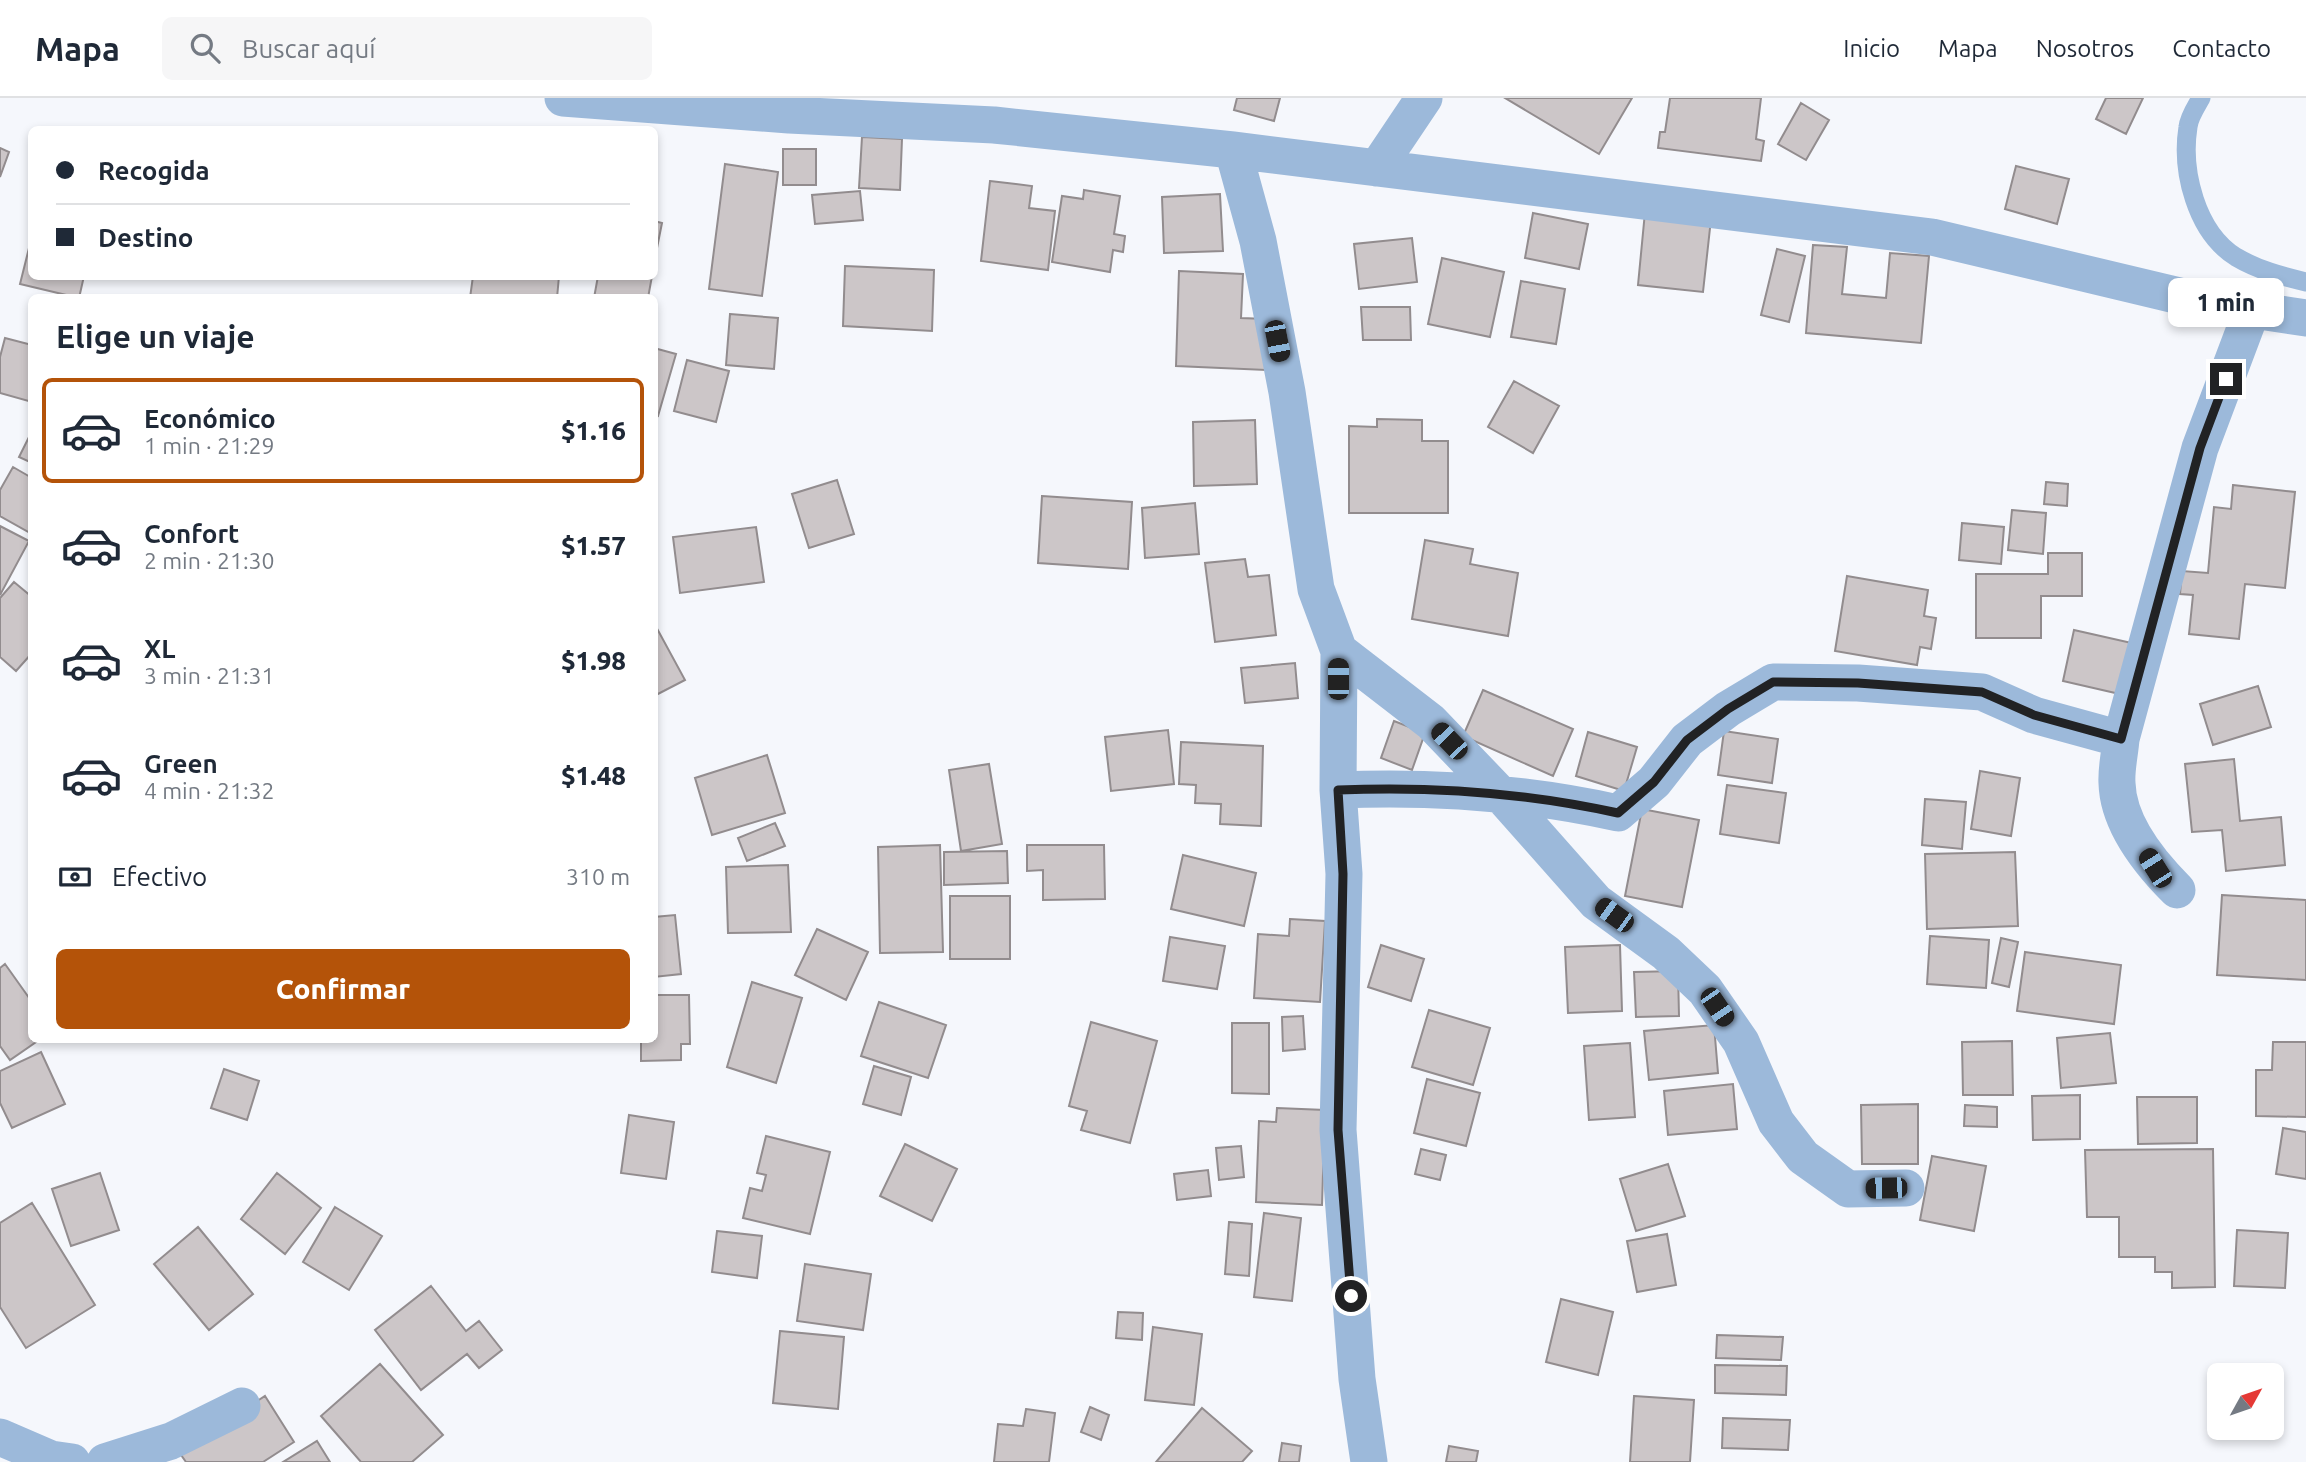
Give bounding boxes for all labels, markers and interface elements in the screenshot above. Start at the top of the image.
search box [162,17,652,80]
icon: search [186,29,224,67]
text: Mapa [35,30,120,67]
text: Buscar aquí [242,34,376,63]
text: Inicio [1843,35,1900,62]
text: Mapa [1938,35,1998,62]
text: Nosotros [2036,35,2134,62]
text: Contacto [2172,35,2271,62]
text: Recogida [98,156,210,185]
text: Destino [98,223,194,252]
callout: 1 min [2168,278,2284,327]
text: 1 min [2197,290,2255,315]
text: Elige un viaje [56,318,255,354]
car [1263,318,1292,364]
route end [2210,363,2242,395]
icon: car [60,399,123,462]
text: Económico [144,404,276,433]
text: $1.16 [561,416,626,445]
text: 1 min · 21:29 [144,433,275,458]
icon: car [60,514,123,577]
text: Confort [144,519,239,548]
text: $1.57 [561,531,626,560]
text: 2 min · 21:30 [144,548,275,573]
icon: car [60,629,123,692]
text: XL [144,634,175,663]
text: $1.98 [561,646,626,675]
car [1328,658,1349,700]
text: 3 min · 21:31 [144,663,275,688]
car [1427,719,1472,763]
icon: car [60,744,123,807]
text: Green [144,749,218,778]
text: $1.48 [561,761,626,790]
text: 4 min · 21:32 [144,778,275,803]
car [2135,845,2176,891]
icon: cash [56,858,94,896]
text: Efectivo [112,862,207,891]
text: 310 m [566,864,630,889]
car [1591,894,1638,936]
button: Confirmar [56,949,630,1029]
car [1697,984,1738,1030]
car [1865,1177,1908,1199]
route start [1335,1280,1367,1312]
north arrow [2207,1363,2284,1440]
map controls [2207,1363,2284,1440]

